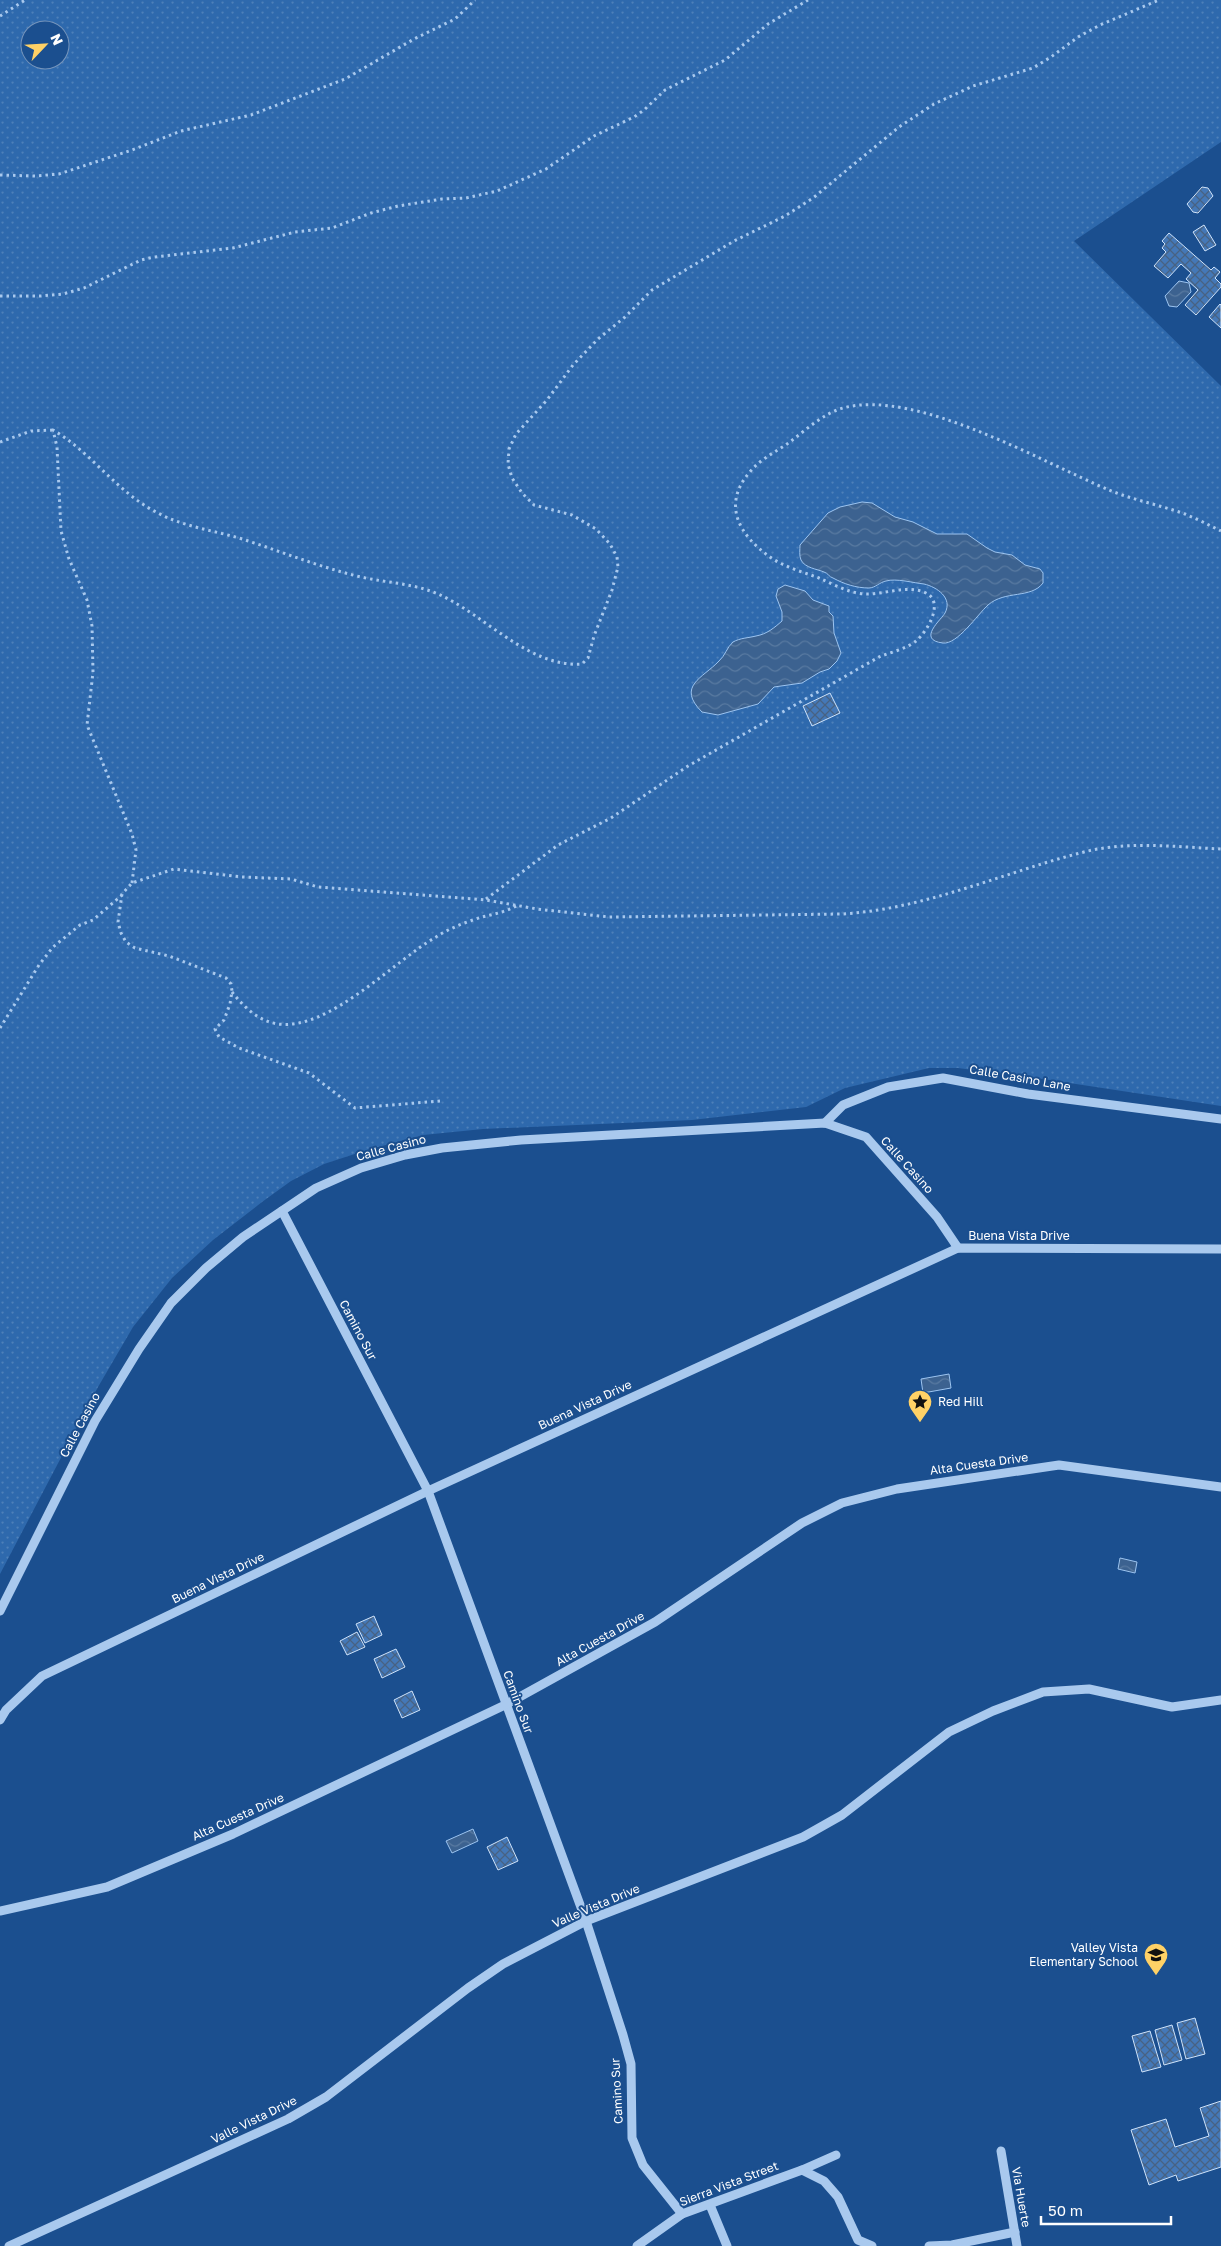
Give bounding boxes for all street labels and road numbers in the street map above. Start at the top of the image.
street label: Calle Casino Lane [968,1061,1072,1094]
street label: Calle Casino [354,1131,427,1164]
street label: Calle Casino [878,1133,937,1196]
street label: Buena Vista Drive [968,1228,1070,1243]
street label: Camino Sur [336,1297,381,1363]
street label: Buena Vista Drive [536,1376,634,1433]
street label: Calle Casino [56,1390,103,1460]
street label: Alta Cuesta Drive [929,1449,1029,1478]
street label: Buena Vista Drive [169,1549,267,1607]
street label: Alta Cuesta Drive [553,1608,647,1669]
street label: Camino Sur [500,1668,537,1736]
street label: Alta Cuesta Drive [190,1790,286,1844]
street label: Valle Vista Drive [550,1880,642,1931]
street label: Camino Sur [607,2057,626,2124]
street label: Valle Vista Drive [208,2092,299,2147]
street label: Sierra Vista Street [677,2158,781,2209]
street label: Via Huerte [1009,2166,1034,2228]

